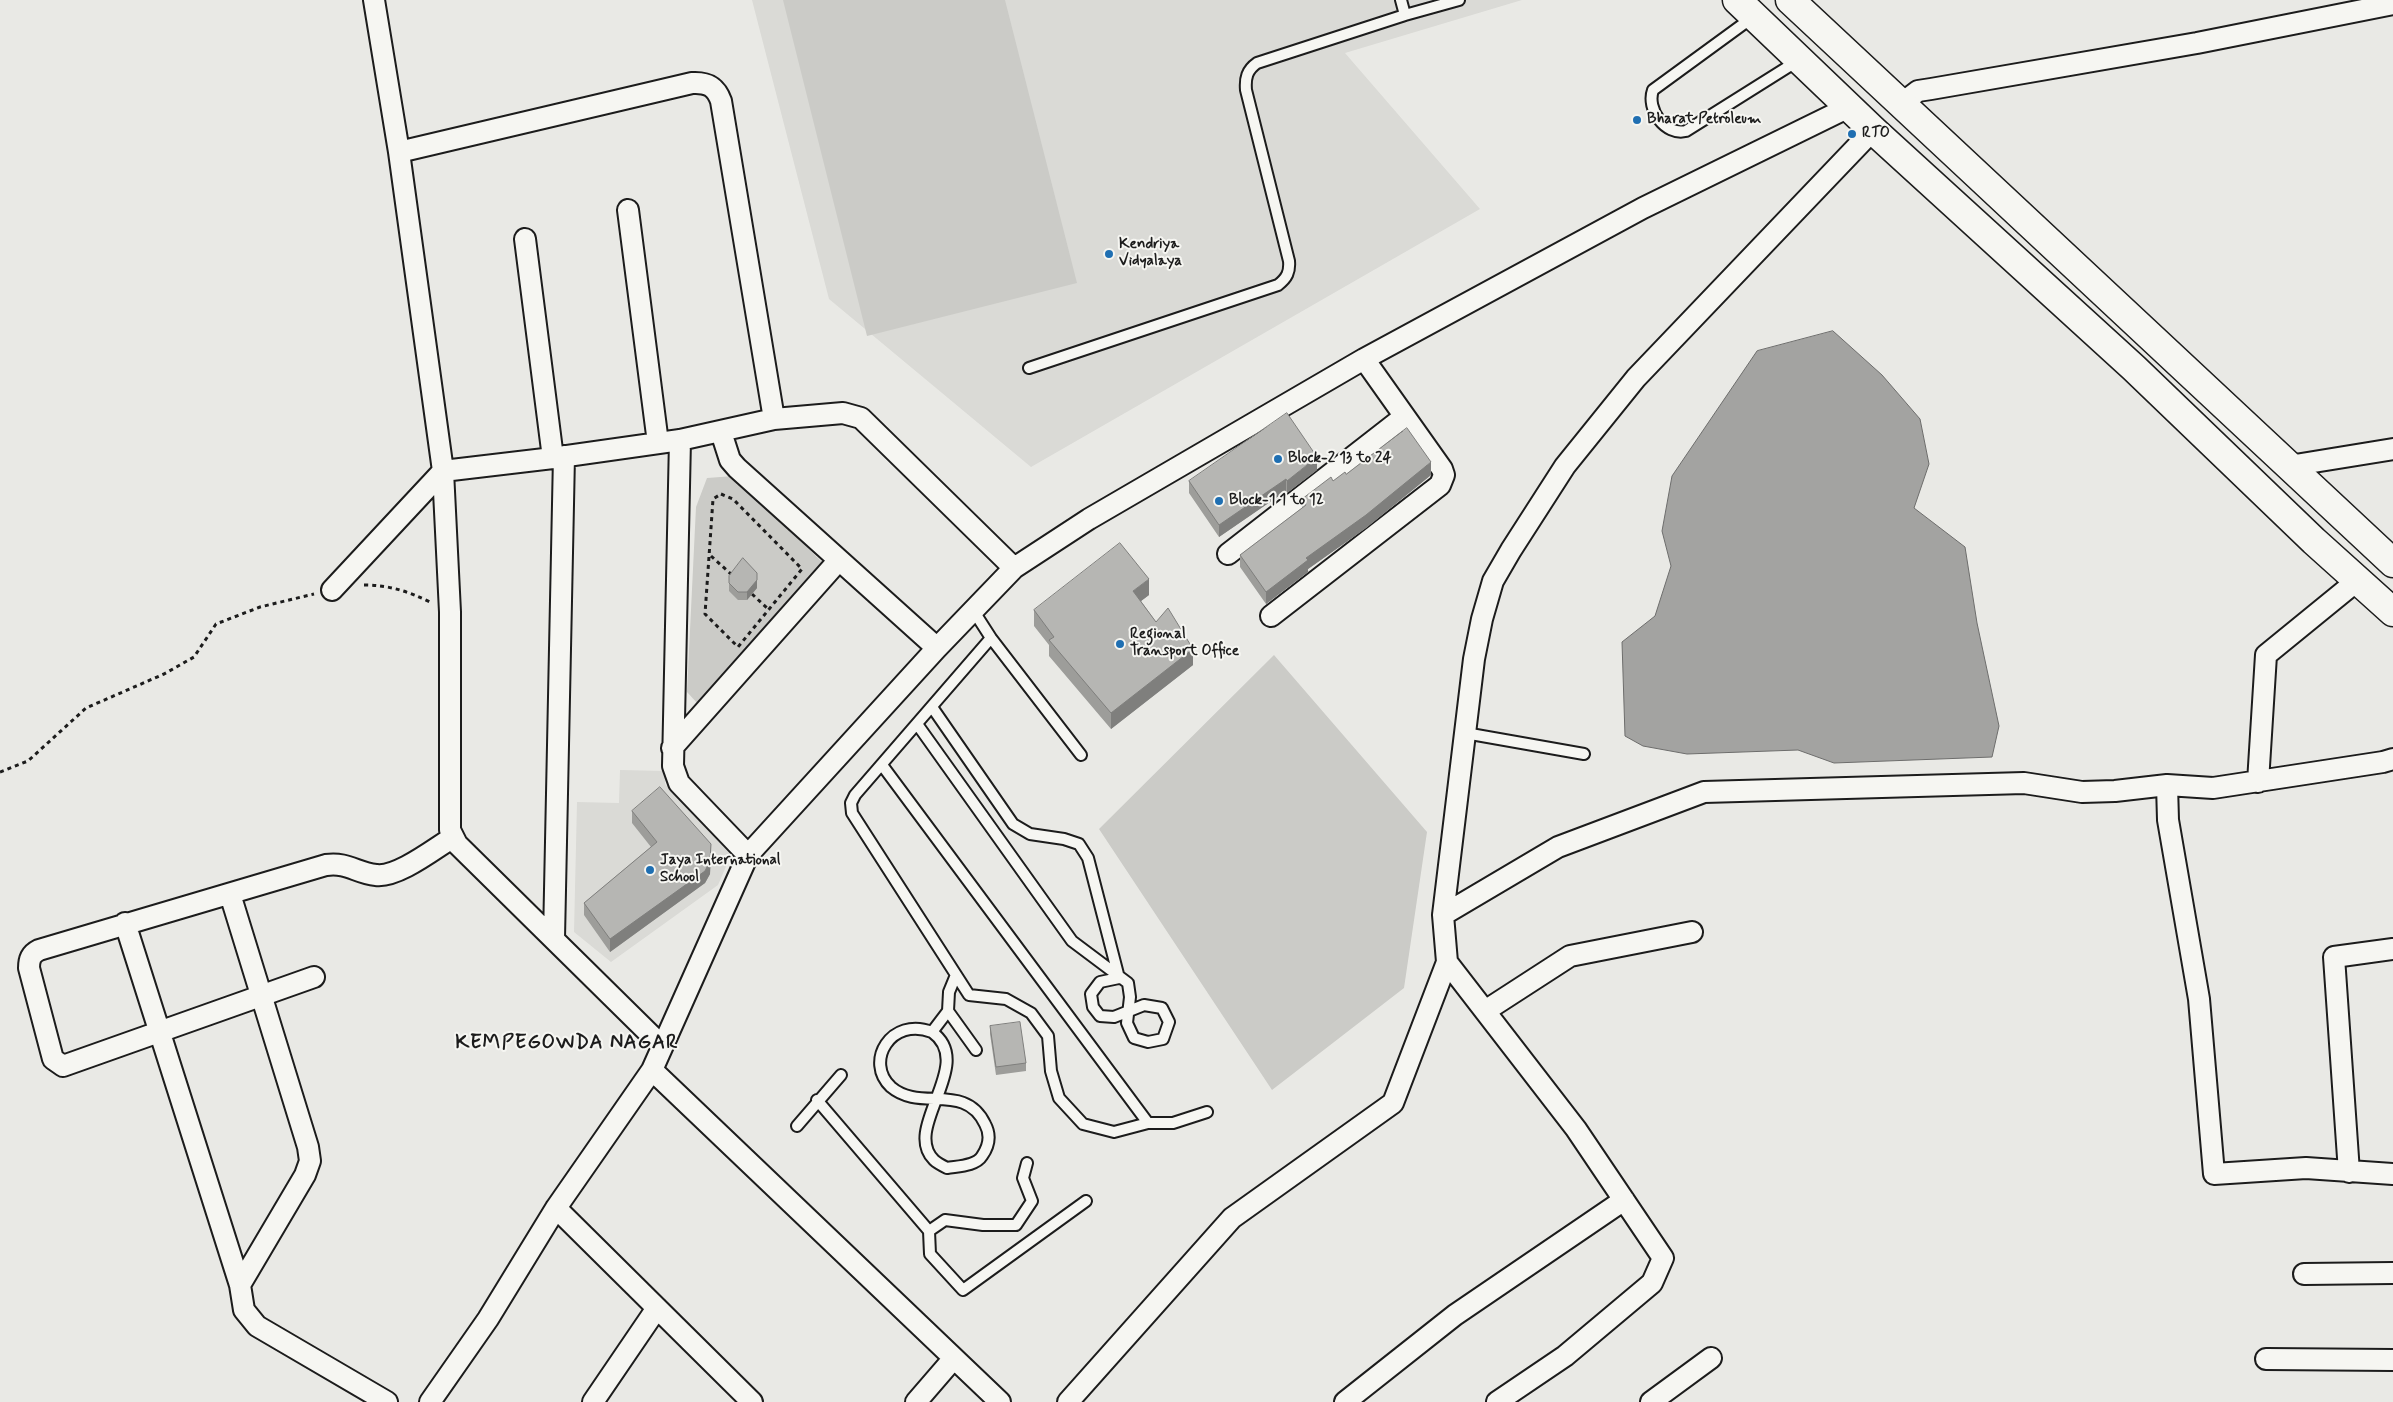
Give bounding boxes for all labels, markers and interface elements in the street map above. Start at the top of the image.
place label: Bharat Petroleum [1647,111,1761,129]
marker: Bharat Petroleum [1631,114,1643,126]
place label: RTO [1862,125,1890,143]
marker: RTO [1846,128,1858,140]
place label: Kendriya Vidyalaya [1119,236,1182,271]
marker: Kendriya Vidyalaya [1103,248,1115,260]
place label: Block-2 13 to 24 [1288,450,1392,468]
marker: Block-2 13 to 24 [1272,453,1284,465]
place label: Block-1 1 to 12 [1229,492,1324,510]
marker: Block-1 1 to 12 [1213,495,1225,507]
place label: Regional Transport Office [1130,626,1239,661]
marker: Regional Transport Office [1114,638,1126,650]
place label: Jaya International School [660,852,780,887]
marker: Jaya International School [644,864,656,876]
district label: KEMPEGOWDA NAGAR [451,1032,683,1056]

